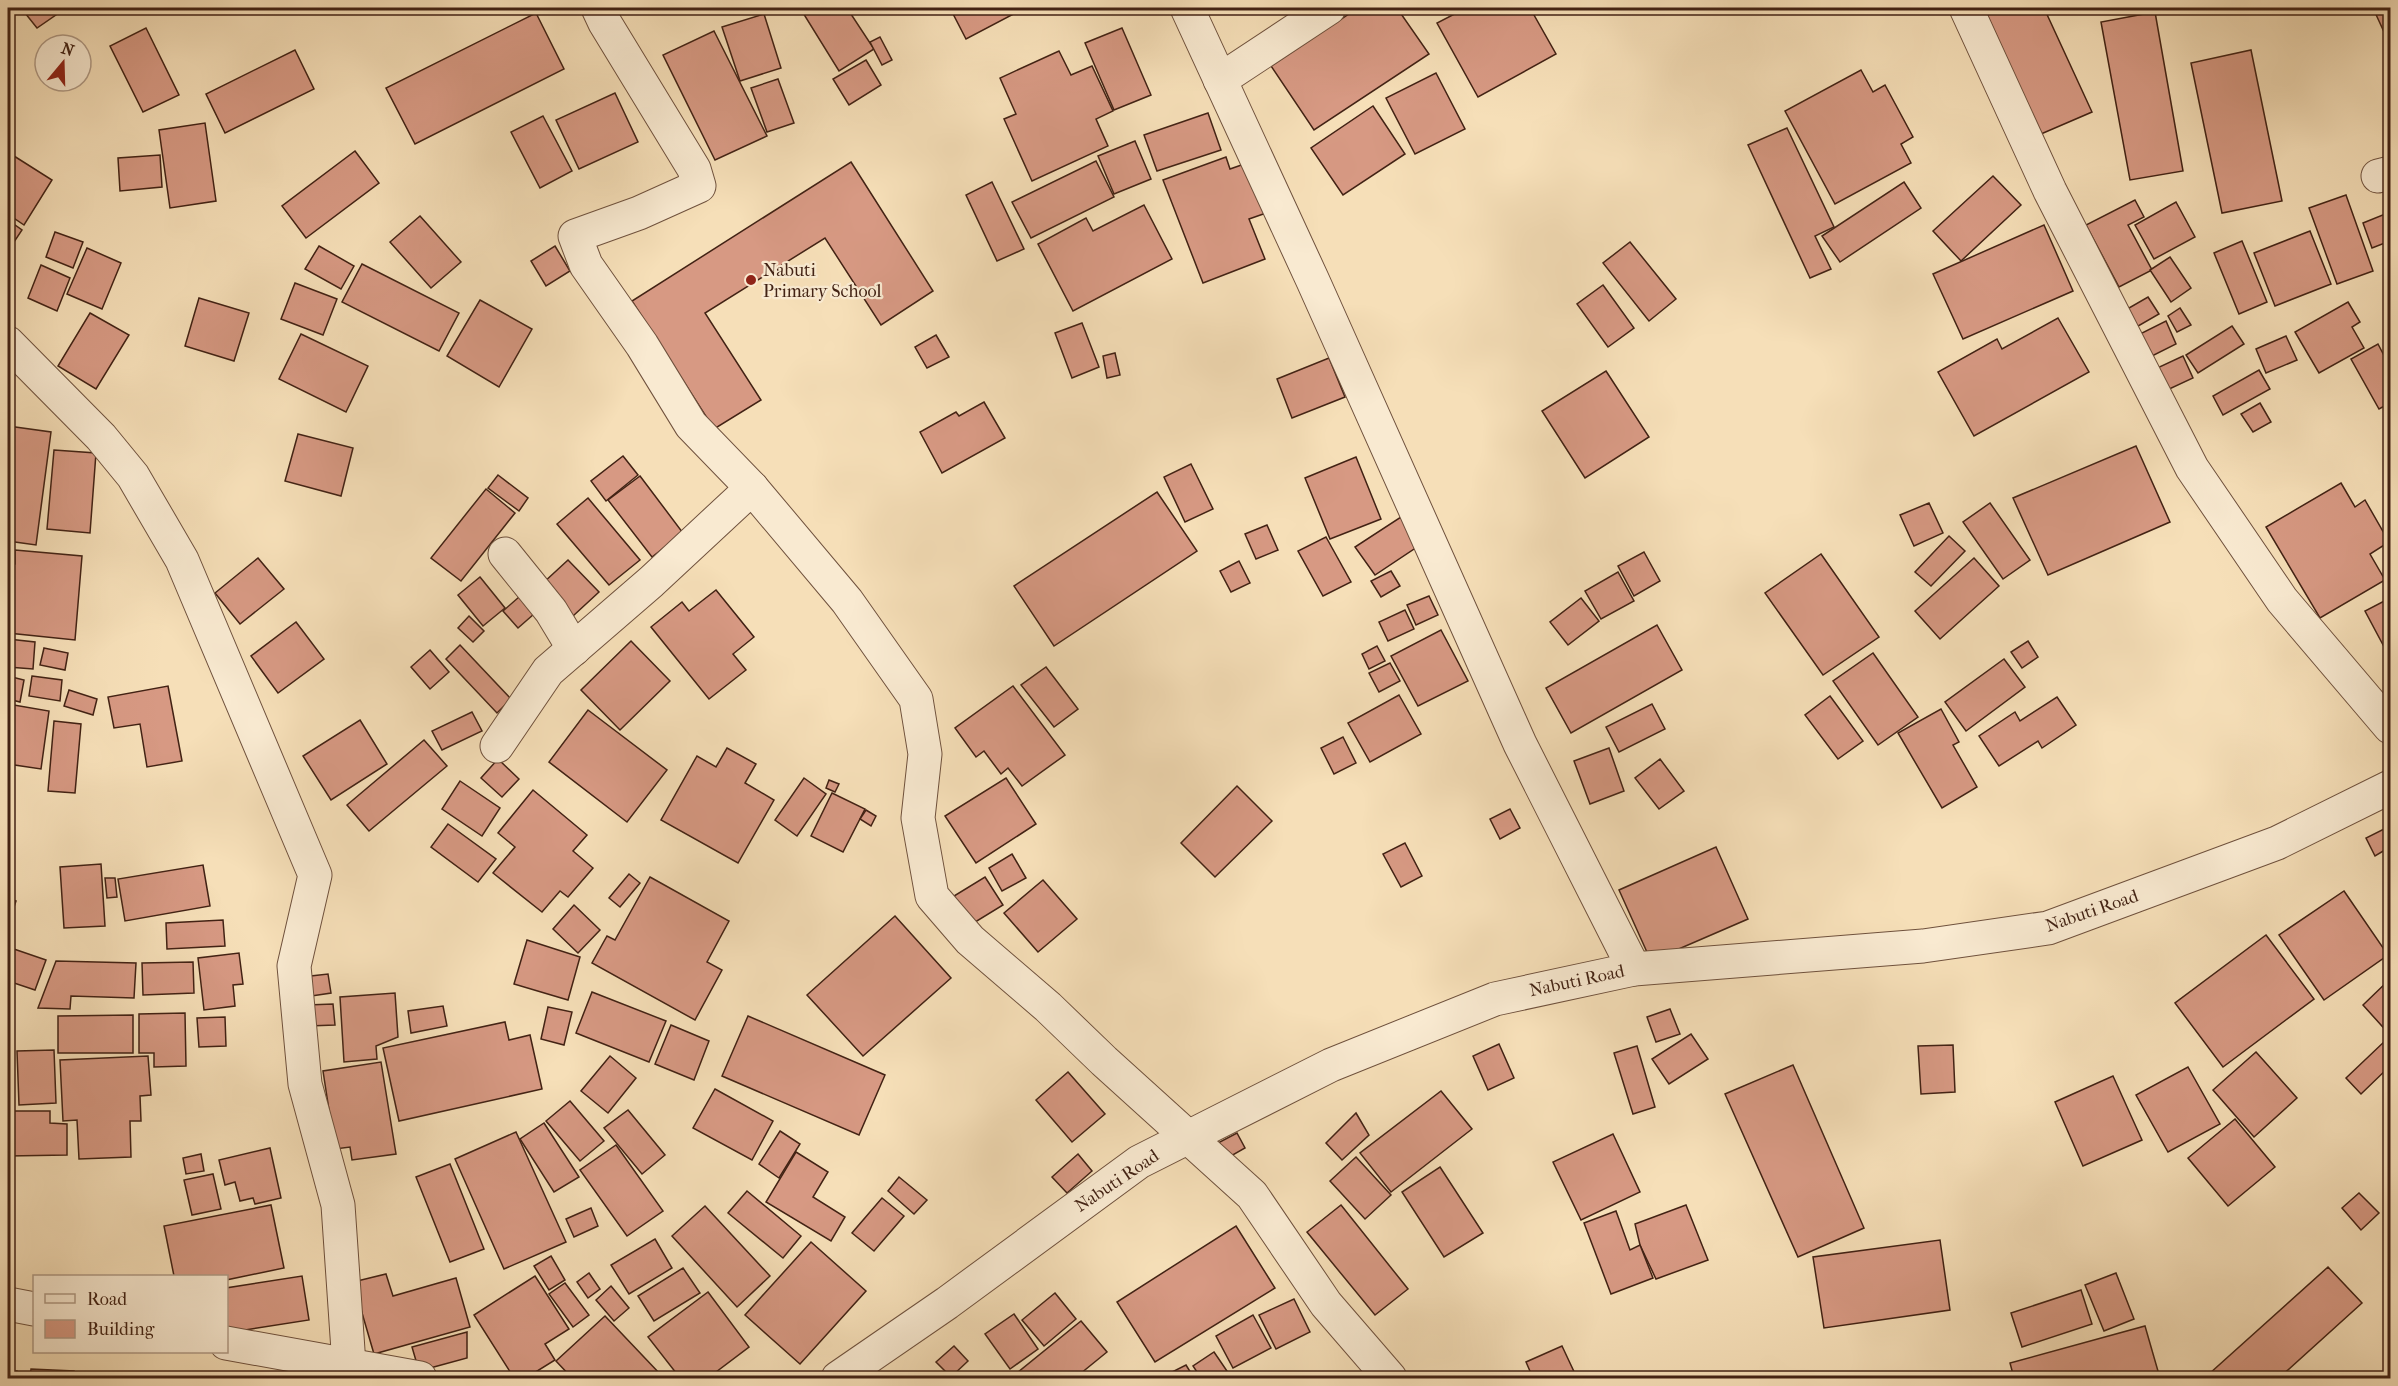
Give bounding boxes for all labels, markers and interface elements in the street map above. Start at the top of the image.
north arrow [33,33,93,93]
text: N [59,38,77,61]
place label: Nabuti Primary School [763,260,882,302]
marker: Nabuti Primary School [744,273,758,287]
street label: Nabuti Road [2043,885,2141,937]
street label: Nabuti Road [1528,961,1627,1001]
street label: Nabuti Road [1071,1145,1163,1217]
legend [33,1275,228,1353]
text: Road [87,1289,127,1310]
text: Building [87,1319,155,1340]

